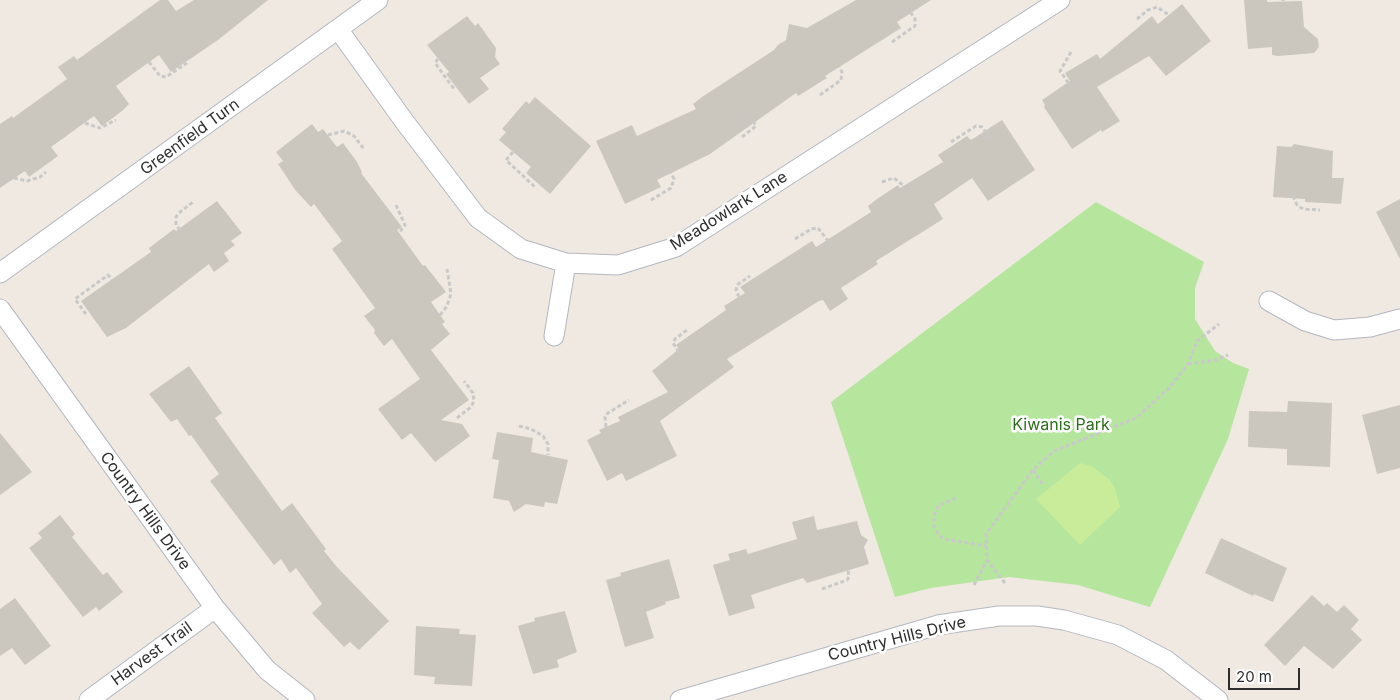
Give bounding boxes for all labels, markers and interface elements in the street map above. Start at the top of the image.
street label: Greenfield Turn [137,95,243,179]
street label: Meadowlark Lane [667,167,791,255]
park label: Kiwanis Park [1012,415,1110,435]
street label: Country Hills Drive [96,448,194,574]
street label: Country Hills Drive [826,613,968,665]
street label: Harvest Trail [108,618,196,690]
scale bar [1230,658,1302,690]
text: 20 m [1236,667,1272,686]

